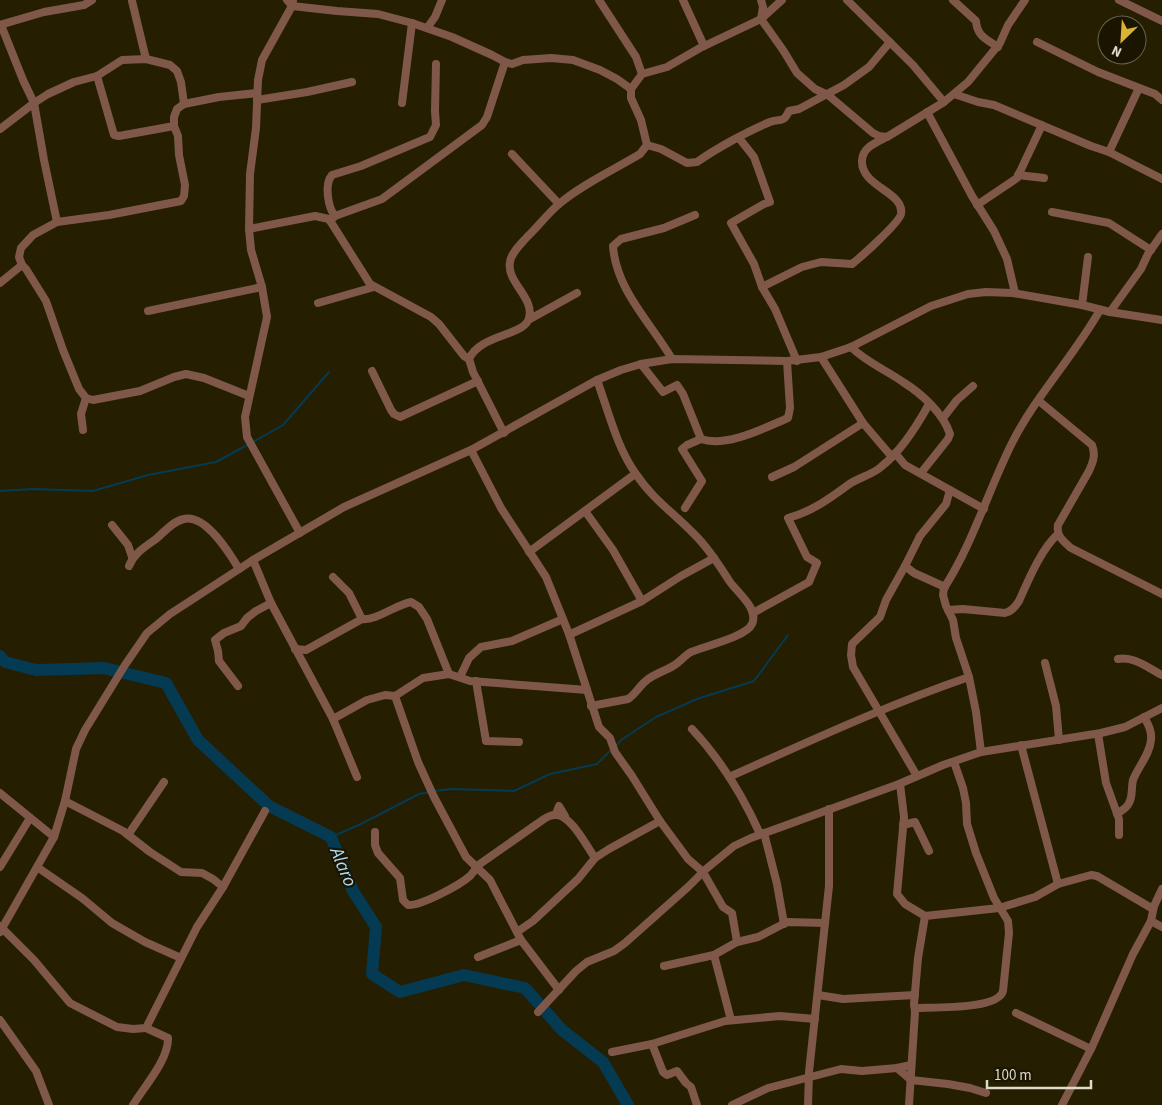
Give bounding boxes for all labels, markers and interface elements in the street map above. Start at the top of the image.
north arrow [1097,15,1147,65]
text: N [1108,40,1125,62]
water label: Alaro [322,842,363,891]
scale bar [987,1058,1091,1090]
text: 100 m [994,1065,1032,1086]

